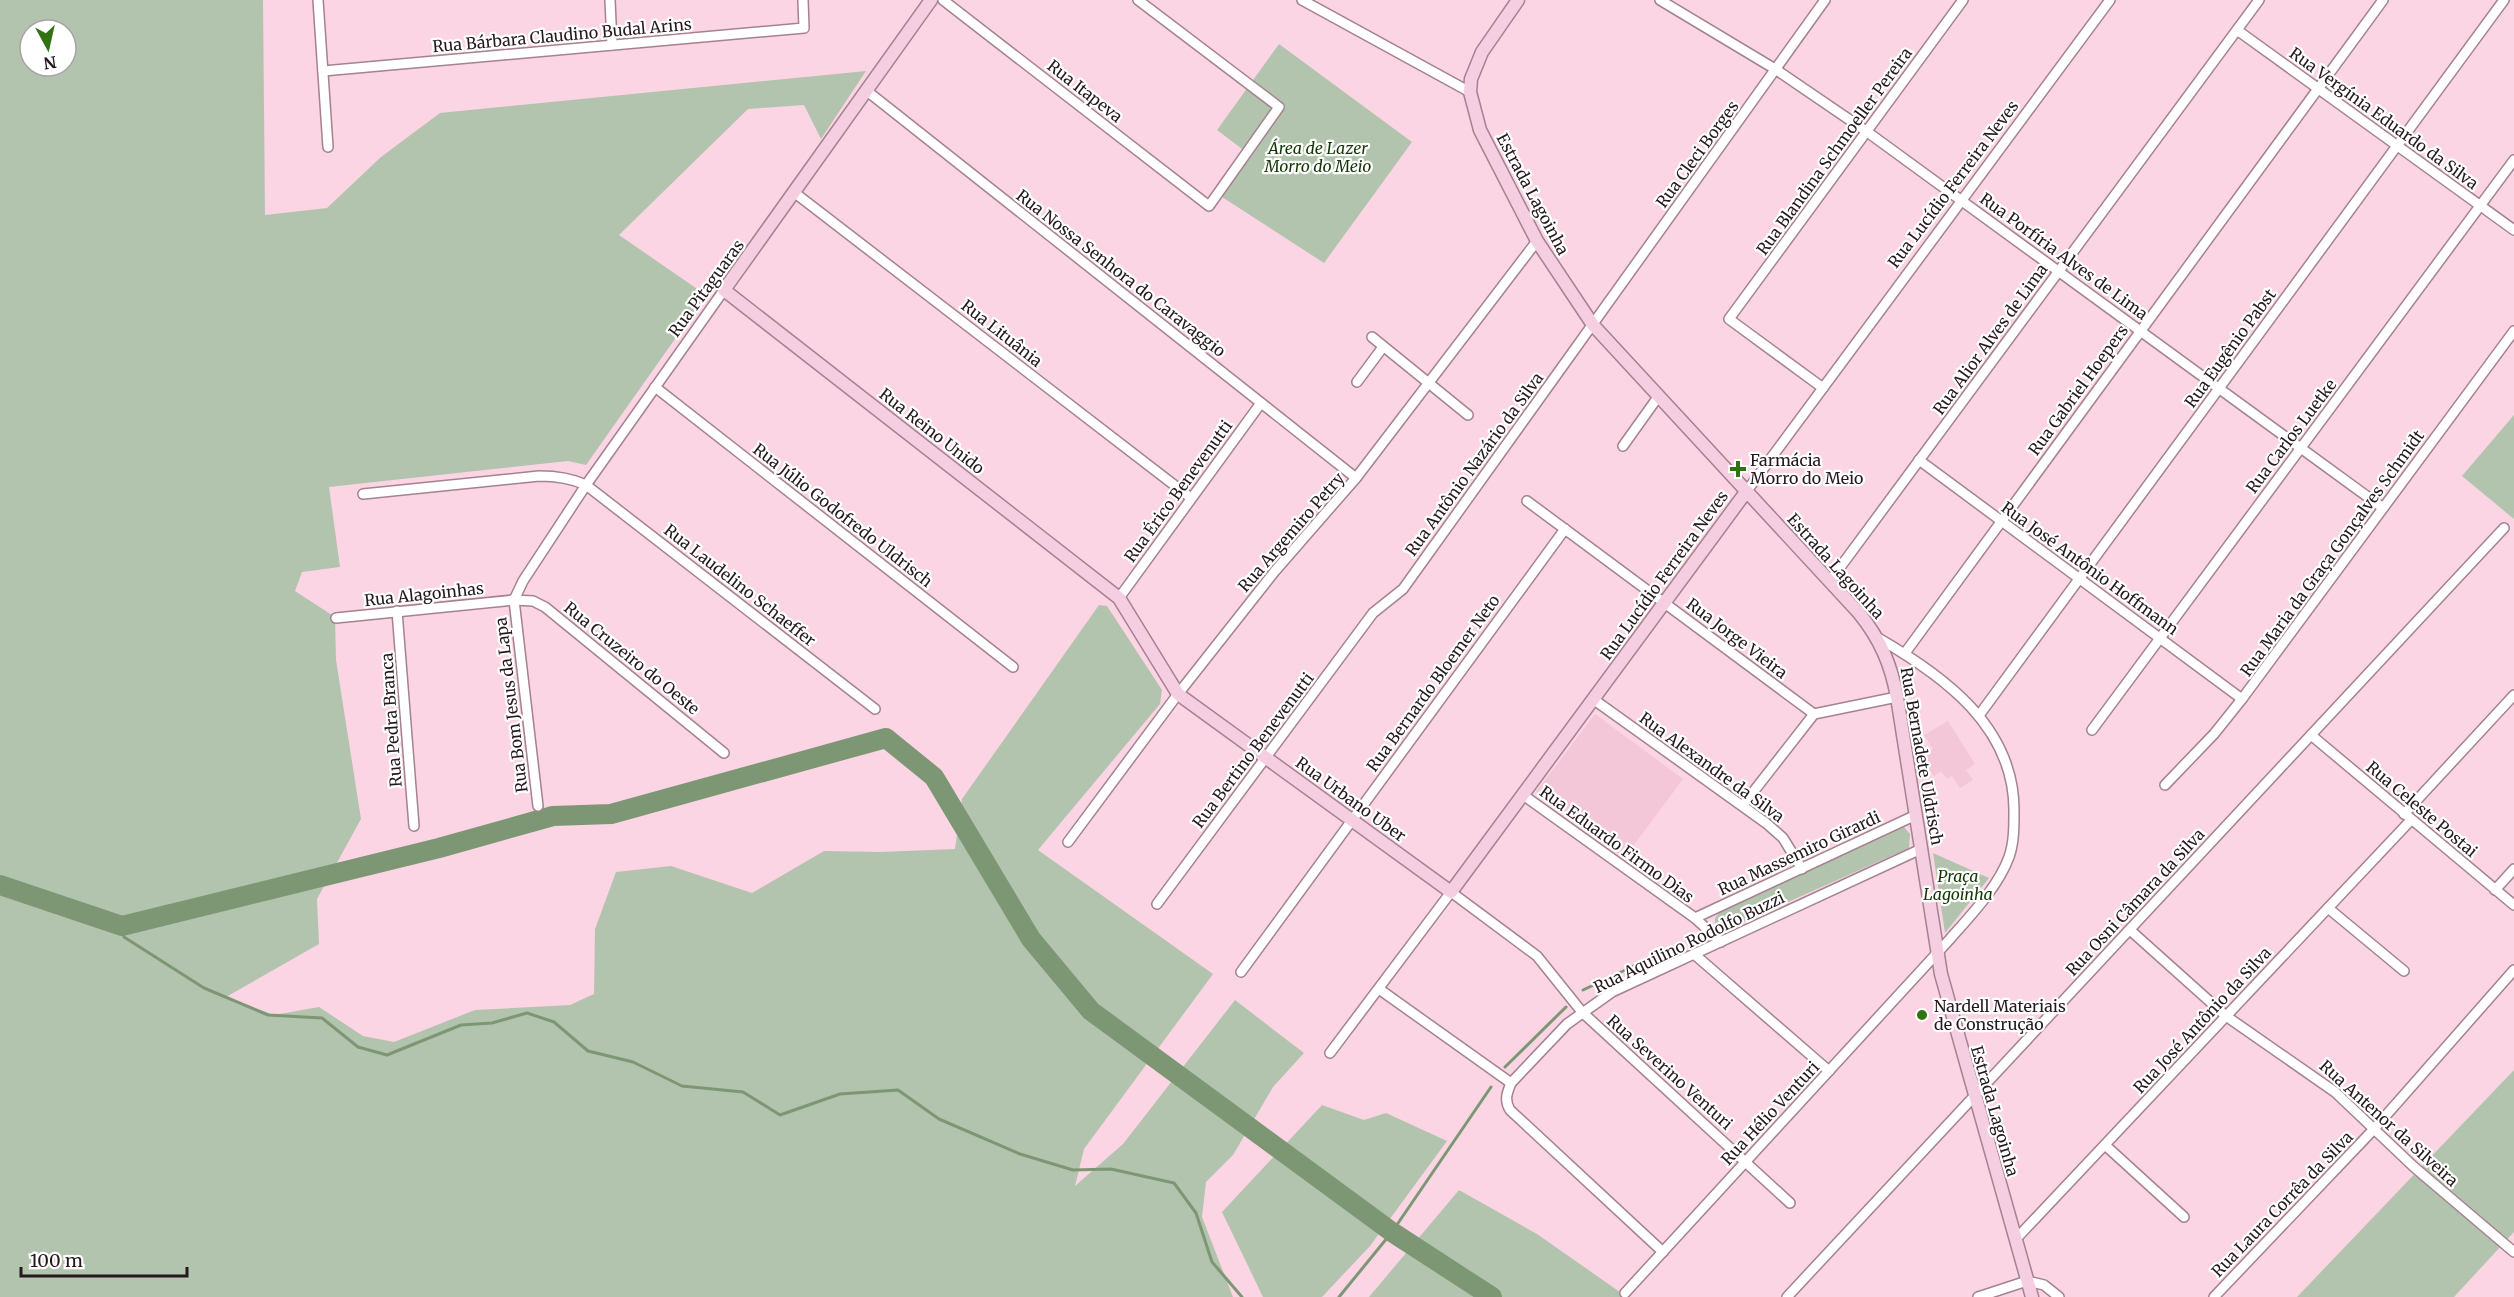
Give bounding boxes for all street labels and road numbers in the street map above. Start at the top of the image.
street label: Rua Bárbara Claudino Budal Arins [432,14,693,56]
street label: Rua Blandina Schmoeller Pereira [1752,43,1916,259]
street label: Rua Vergínia Eduardo da Silva [2286,43,2483,193]
street label: Rua Itapeva [1043,55,1127,127]
street label: Rua Cleci Borges [1651,96,1743,211]
street label: Rua Lucídio Ferreira Neves [1883,96,2023,272]
street label: Estrada Lagoinha [1492,130,1574,259]
street label: Rua Nossa Senhora do Caravaggio [1012,185,1230,361]
street label: Rua Porfíria Alves de Lima [1976,188,2152,324]
street label: Rua Pitaguaras [664,235,748,341]
street label: Rua Alior Alves de Lima [1928,259,2052,418]
street label: Rua Eugênio Pabst [2180,284,2280,411]
street label: Rua Lituânia [958,295,1047,371]
street label: Rua Gabriel Hoepers [2024,321,2132,459]
street label: Rua Antônio Nazário da Silva [1401,368,1548,560]
street label: Rua Carlos Luetke [2242,375,2340,497]
street label: Rua Reino Unido [875,384,989,478]
street label: Rua Érico Benevenutti [1120,416,1236,566]
street label: Rua Maria da Graça Gonçalves Schmidt [2236,425,2429,680]
street label: Rua Júlio Godofredo Uldrisch [749,439,937,591]
street label: Rua Argemiro Petry [1234,468,1349,596]
street label: Rua Lucídio Ferreira Neves [1596,486,1732,664]
street label: Rua José Antônio Hoffmann [1998,497,2183,639]
street label: Estrada Lagoinha [1783,509,1889,623]
street label: Rua Laudelino Schaeffer [660,520,820,650]
street label: Rua Alagoinhas [363,578,485,610]
street label: Rua Bernardo Bloemer Neto [1362,591,1504,775]
street label: Rua Jorge Vieira [1683,593,1792,683]
street label: Rua Cruzeiro do Oeste [560,597,704,719]
street label: Rua Bom Jesus da Lapa [490,616,532,794]
street label: Rua Pedra Branca [376,652,406,788]
street label: Rua Bernadete Uldrisch [1896,665,1948,847]
street label: Rua Bertino Benevenutti [1188,668,1318,832]
street label: Rua Alexandre da Silva [1636,708,1789,827]
street label: Rua Urbano Uber [1292,752,1410,846]
street label: Rua Celeste Postai [2362,757,2482,861]
street label: Rua Eduardo Firmo Dias [1536,781,1698,907]
street label: Rua Massemiro Girardi [1715,807,1883,899]
street label: Rua Osni Câmara da Silva [2061,824,2209,980]
street label: Rua Aquilino Rodolfo Buzzi [1590,887,1788,997]
street label: Rua José Antônio da Silva [2129,942,2275,1097]
street label: Rua Severino Venturi [1603,1010,1737,1134]
street label: Estrada Lagoinha [1967,1043,2023,1179]
street label: Rua Antenor da Silveira [2316,1056,2463,1191]
street label: Rua Hélio Venturi [1717,1057,1823,1169]
street label: Rua Laura Corrêa da Silva [2207,1127,2357,1281]

